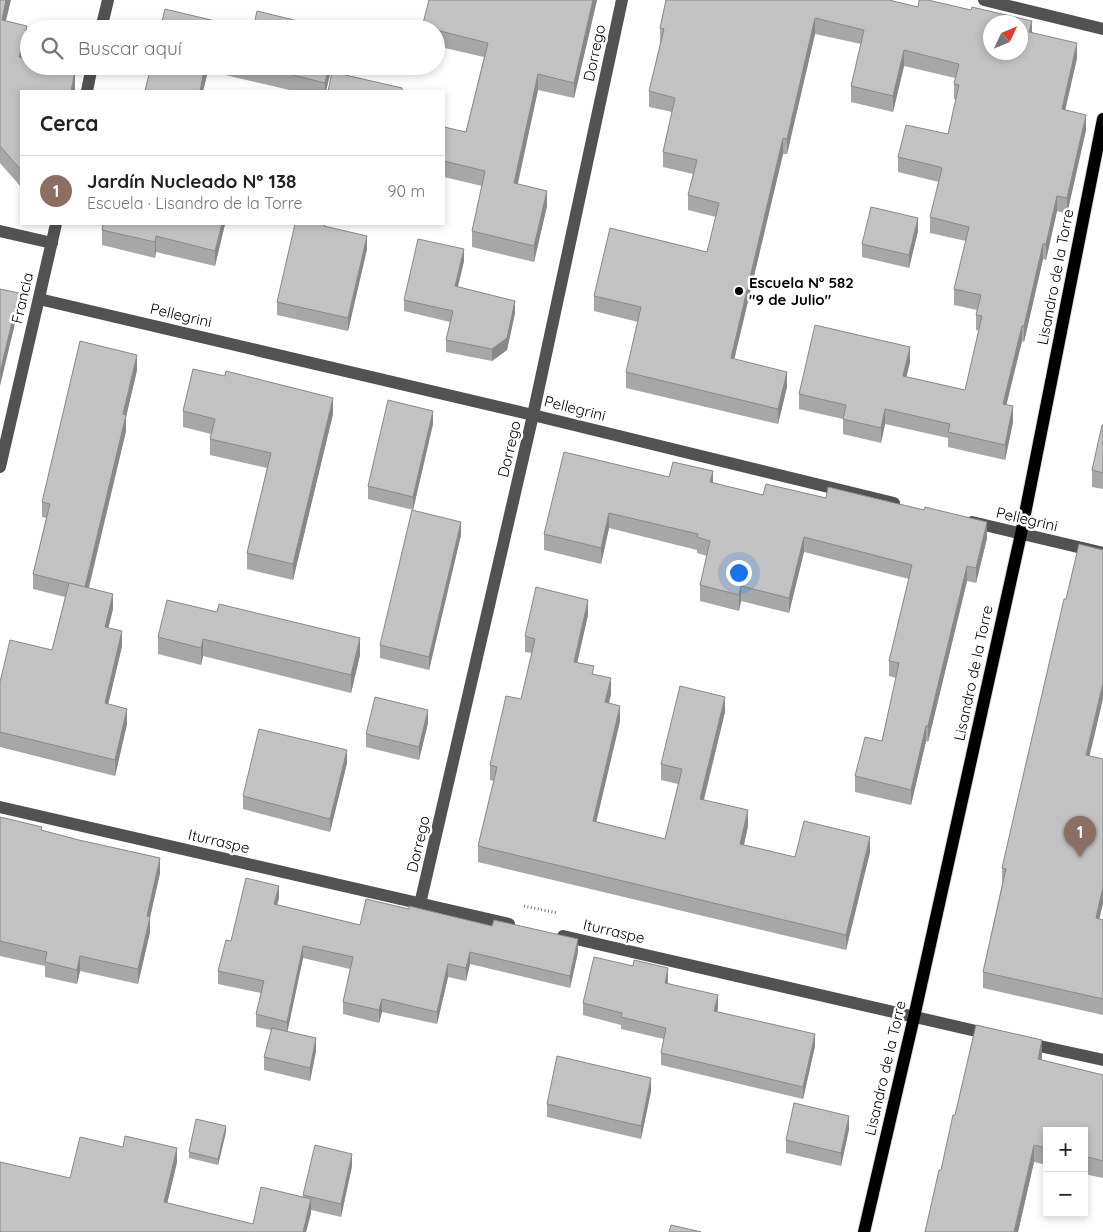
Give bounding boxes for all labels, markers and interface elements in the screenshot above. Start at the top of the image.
north arrow [983,15,1028,60]
search box [20,20,445,75]
street label: Dorrego [579,23,609,83]
icon: search [38,34,66,62]
text: Buscar aquí [78,36,182,60]
text: Cerca [40,110,98,136]
text: Jardín Nucleado Nº 138 [87,169,297,193]
text: 1 [53,181,59,201]
text: 90 m [388,181,425,201]
text: Escuela · Lisandro de la Torre [87,193,303,213]
street label: Lisandro de la Torre [1032,207,1078,347]
street label: Francia [7,271,37,325]
place label: Escuela Nº 582 "9 de Julio" [749,273,854,309]
marker: Escuela Nº 582 "9 de Julio" [733,285,745,297]
street label: Pellegrini [148,299,214,331]
street label: Pellegrini [542,391,608,425]
street label: Dorrego [493,419,525,479]
street label: Pellegrini [994,503,1060,535]
your location [726,560,752,586]
street label: Lisandro de la Torre [949,603,997,743]
street label: Dorrego [402,814,434,874]
pin: 1 [1064,816,1096,857]
street label: Iturraspe [186,825,252,857]
street label: Iturraspe [581,915,647,947]
street label: Lisandro de la Torre [860,999,910,1137]
map controls [1043,1127,1088,1217]
button: + [1043,1127,1088,1172]
button: − [1043,1172,1088,1217]

